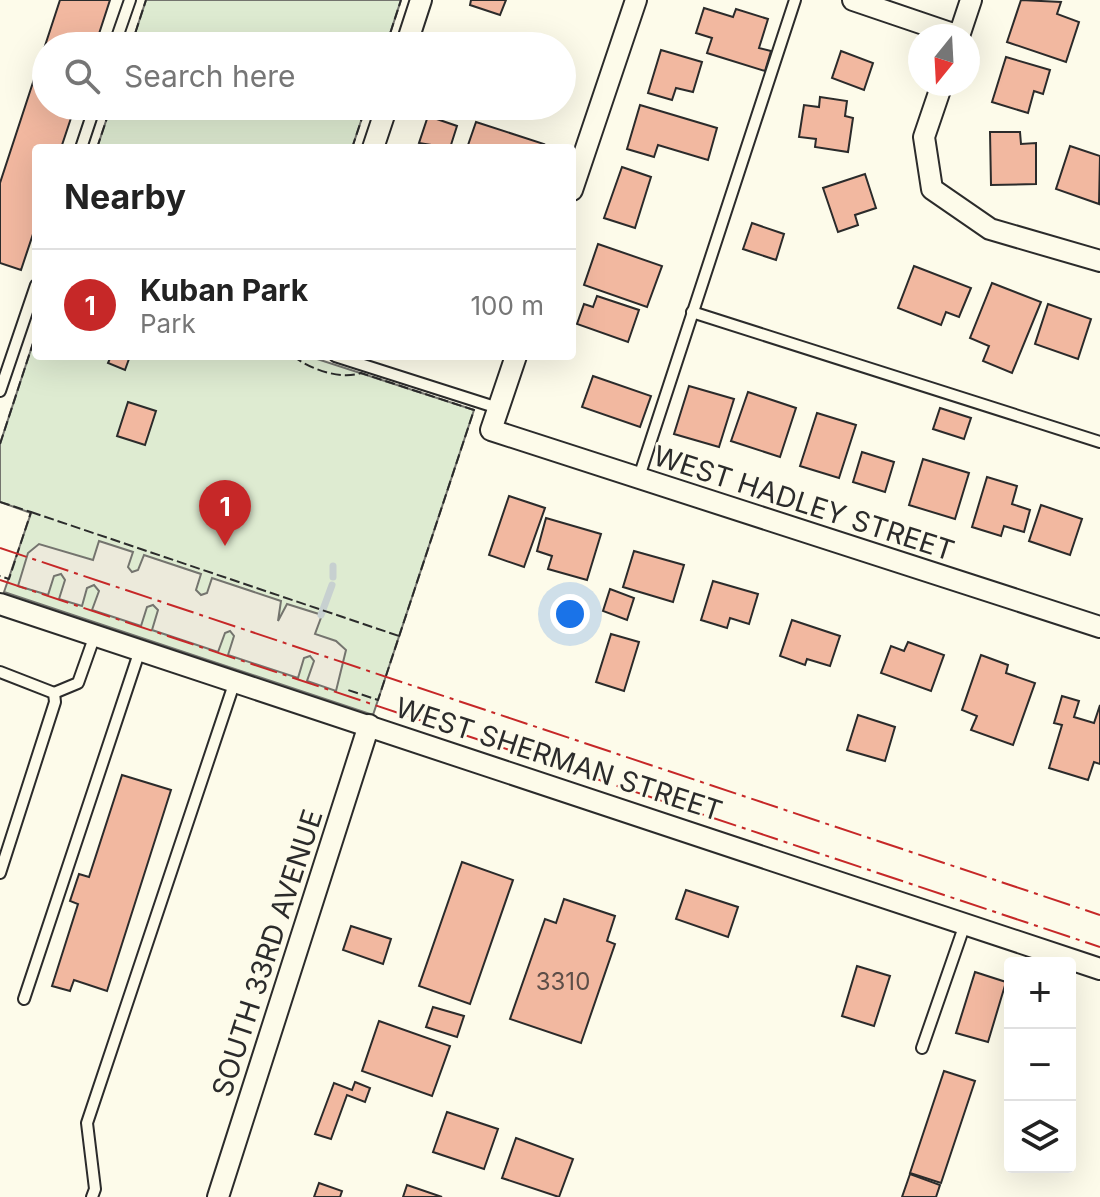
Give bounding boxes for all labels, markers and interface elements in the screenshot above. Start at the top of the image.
north arrow [908,24,980,96]
search box [32,32,576,120]
icon: search [60,54,104,98]
text: Search here [124,58,296,94]
text: Nearby [64,176,186,217]
text: Kuban Park [140,272,308,308]
text: 1 [84,290,96,321]
text: 100 m [471,290,544,321]
text: Park [140,308,196,339]
street label: WEST HADLEY STREET [649,438,959,568]
pin: 1 [199,480,251,546]
your location [550,594,590,634]
street label: WEST SHERMAN STREET [391,690,727,828]
street label: SOUTH 33RD AVENUE [204,805,330,1101]
map controls [1004,957,1076,1173]
button: + [1004,957,1076,1029]
house number: 3310 [536,967,590,996]
button: − [1004,1029,1076,1101]
button: layers [1004,1101,1076,1173]

